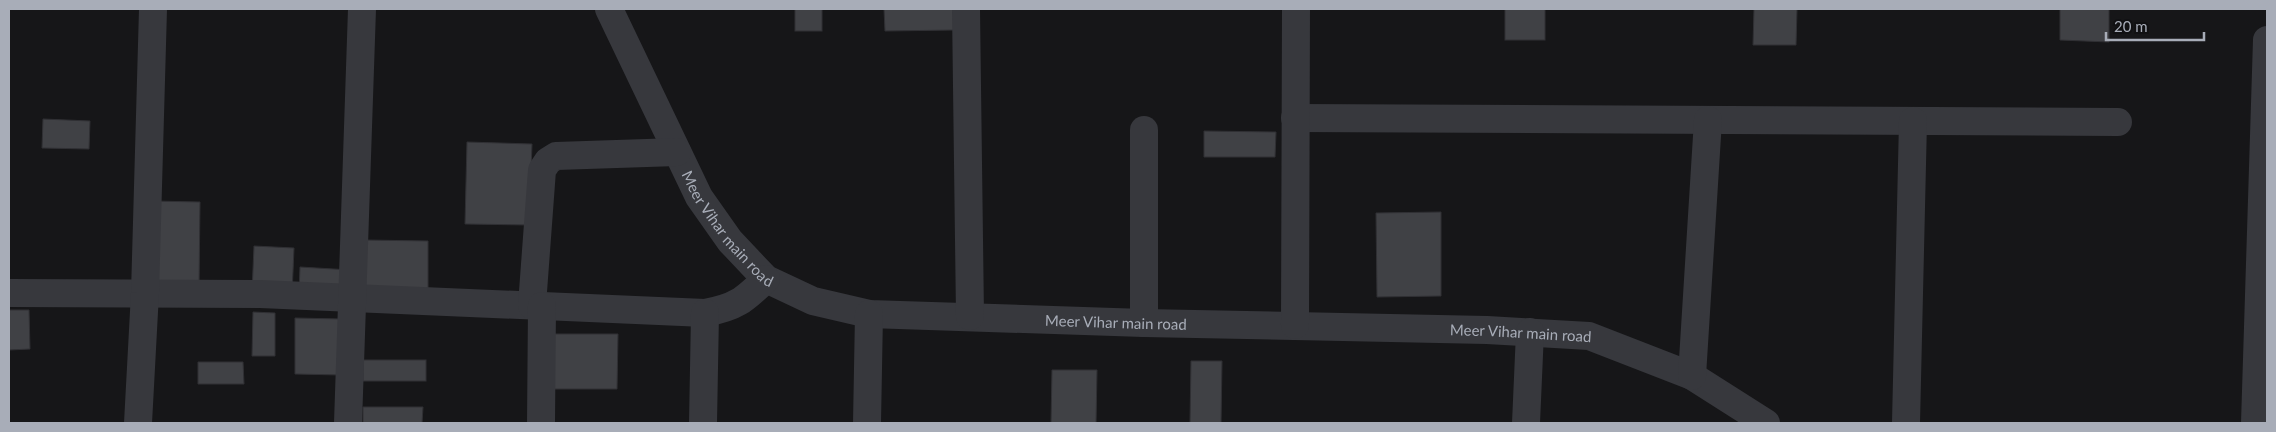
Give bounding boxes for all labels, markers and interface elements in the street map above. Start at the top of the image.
scale bar [2106,10,2204,42]
text: 20 m [2114,17,2148,35]
street label: Meer Vihar main road [679,168,776,290]
street label: Meer Vihar main road [1045,311,1187,333]
street label: Meer Vihar main road [1450,320,1592,345]

